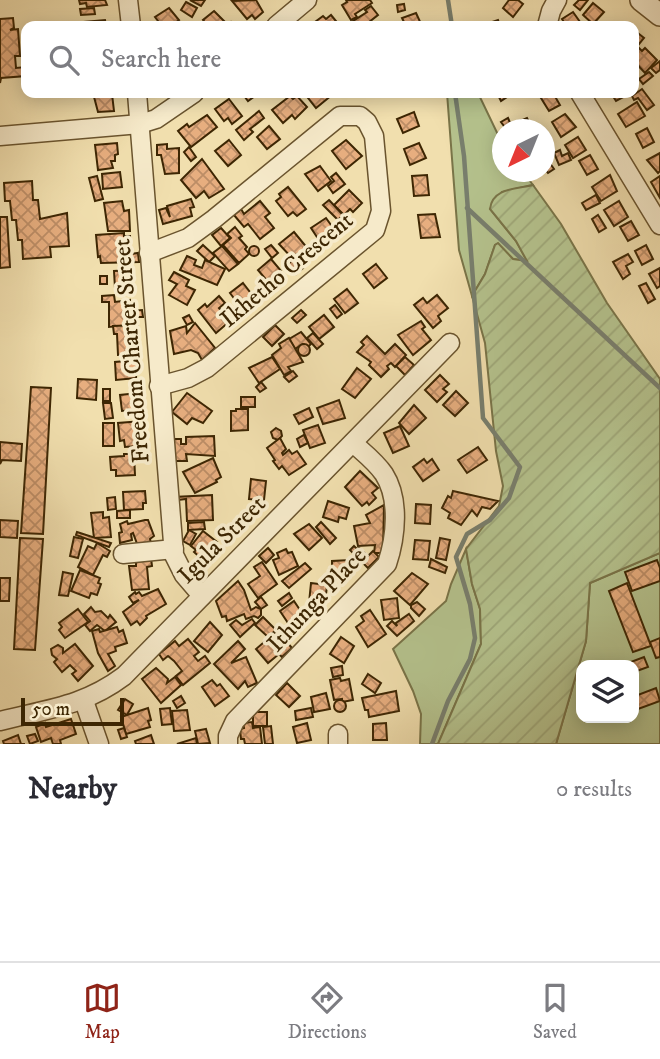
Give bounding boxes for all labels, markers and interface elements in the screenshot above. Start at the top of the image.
search box [21,21,639,98]
icon: search [45,41,83,79]
text: Search here [101,43,221,76]
north arrow [492,119,555,182]
street label: Ikhetho Crescent [214,205,360,334]
street label: Freedom Charter Street [107,237,157,465]
street label: Igula Street [172,489,273,590]
street label: Ithunga Place [261,541,373,659]
map controls [576,660,639,723]
button: layers [576,660,639,723]
scale bar [21,695,124,727]
text: 50 m [32,698,70,721]
text: Nearby [28,771,117,808]
text: 0 results [556,775,632,804]
tab: Map [83,979,121,1044]
tab: Directions [288,979,367,1044]
tab: Saved [533,979,577,1044]

